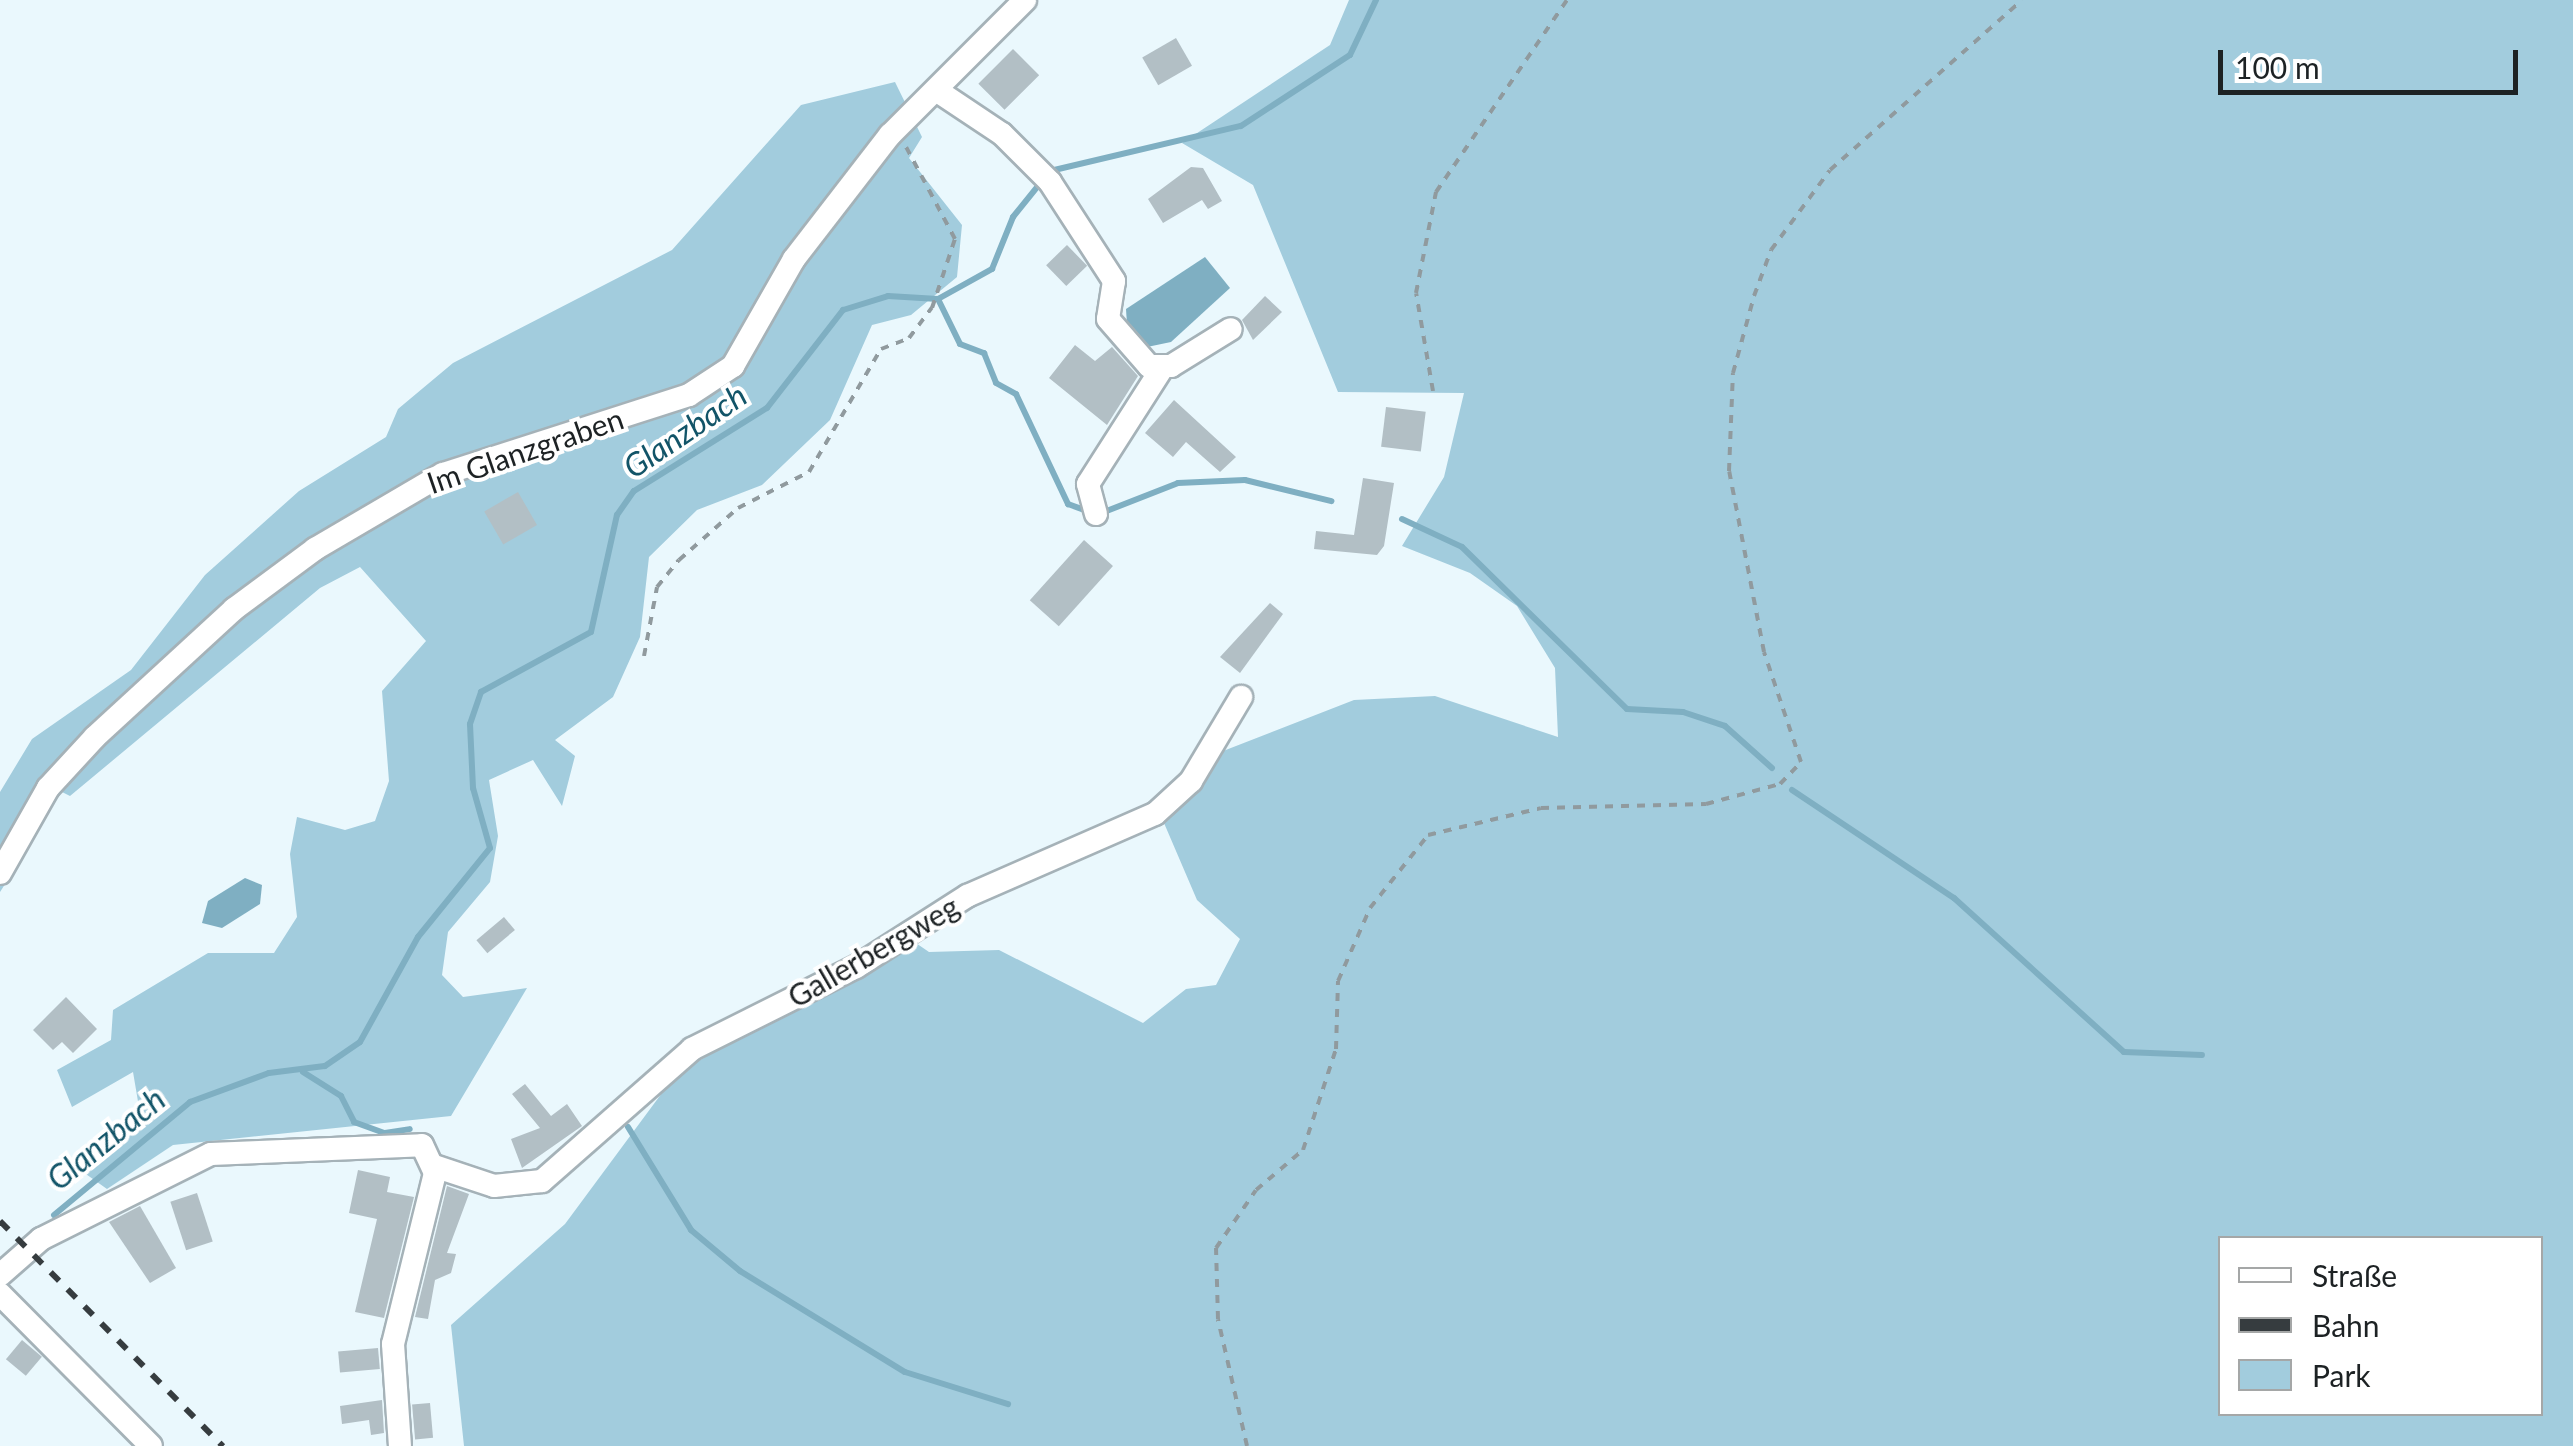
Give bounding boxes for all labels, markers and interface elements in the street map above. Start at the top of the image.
scale bar [2223,30,2523,92]
text: 100 m [2235,49,2320,85]
water label: Glanzbach [616,376,754,486]
street label: Im Glanzgraben [422,400,628,500]
street label: Gallerbergweg [781,888,965,1014]
water label: Glanzbach [39,1080,173,1198]
legend [2218,1236,2543,1416]
text: Straße [2312,1257,2397,1293]
text: Bahn [2312,1307,2380,1343]
text: Park [2312,1357,2371,1393]

